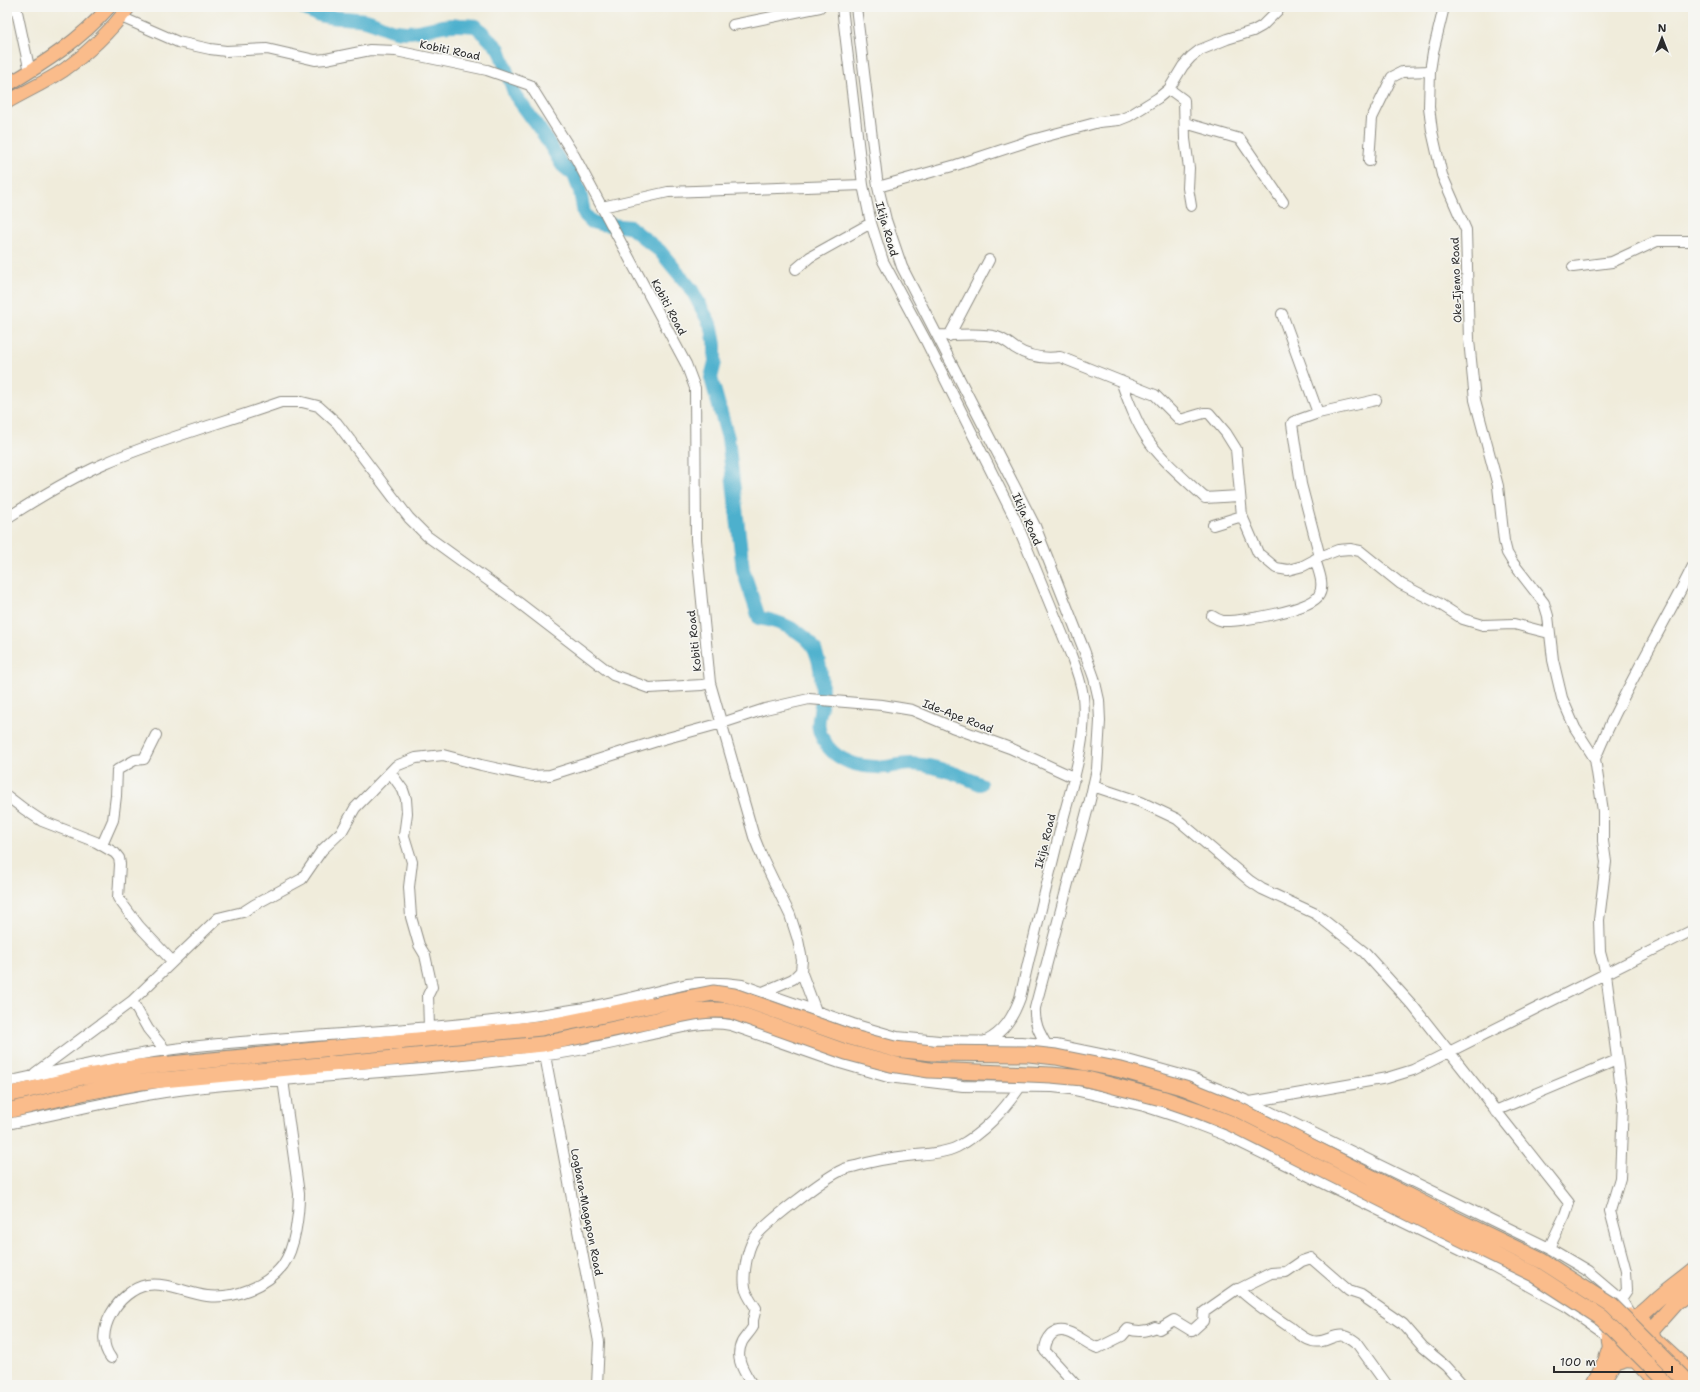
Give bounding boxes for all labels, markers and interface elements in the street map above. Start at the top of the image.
north arrow [1642,18,1682,58]
text: N [1658,21,1667,36]
street label: Kobiti Road [418,37,482,64]
street label: Ikija Road [872,200,901,258]
street label: Oke-Ijemo Road [1448,237,1465,323]
street label: Kobiti Road [647,276,690,338]
street label: Ikija Road [1008,490,1045,548]
street label: Kobiti Road [684,609,705,672]
street label: Ide-Ape Road [920,696,995,737]
street label: Ikija Road [1031,812,1060,870]
street label: Logbara-Magapon Road [567,1147,606,1277]
scale bar [1554,1348,1672,1374]
text: 100 m [1560,1354,1596,1370]

